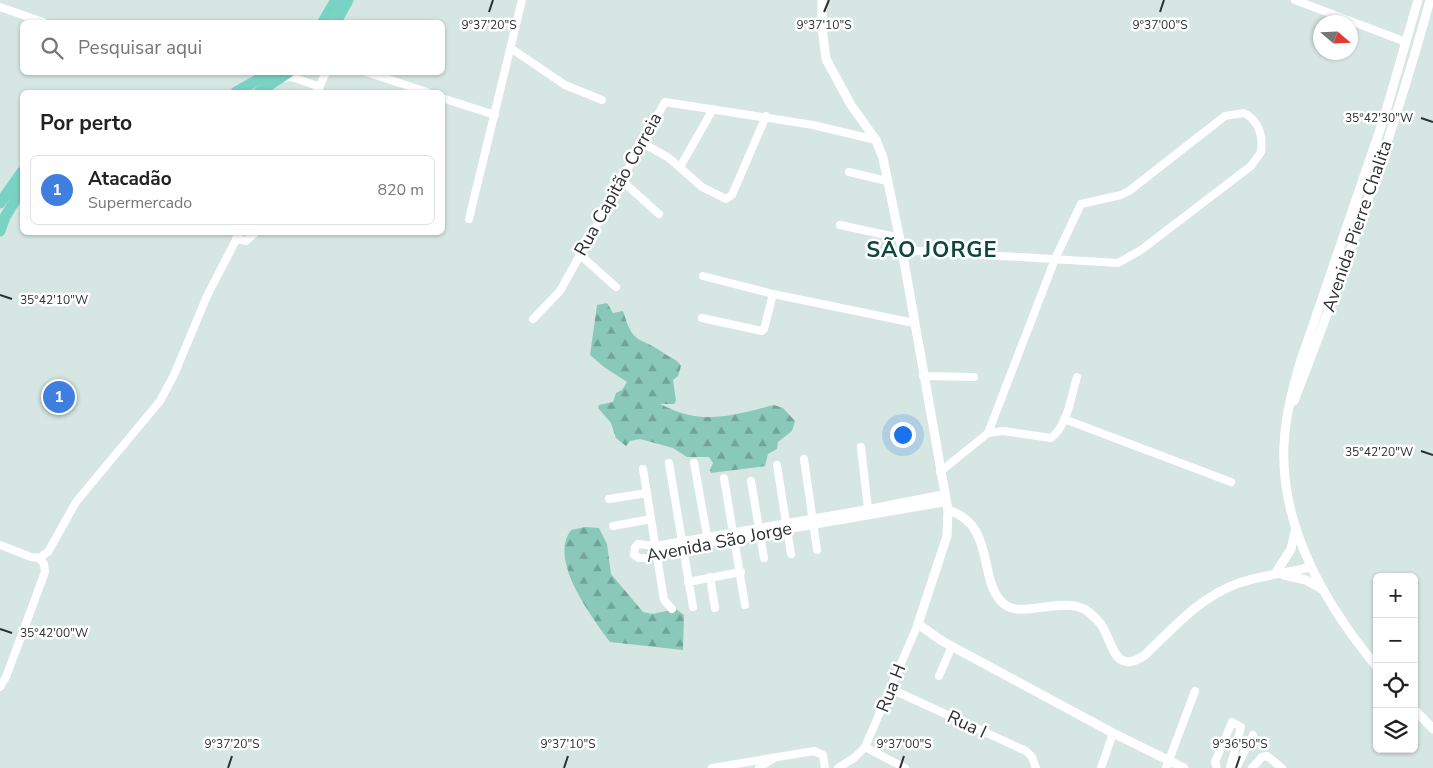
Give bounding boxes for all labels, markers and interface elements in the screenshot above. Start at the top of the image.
north arrow [1313,15,1358,60]
text: 9°37'20"S [461,17,517,33]
text: 9°37'10"S [796,17,852,33]
text: 9°37'00"S [1132,17,1188,33]
search box [20,20,445,75]
icon: search [38,34,66,62]
text: Pesquisar aqui [78,35,202,61]
street label: Rua Capitão Correia [569,108,667,260]
text: Por perto [40,109,132,137]
text: 35°42'30"W [1345,110,1413,126]
street label: Avenida Pierre Chalita [1316,137,1398,315]
text: Atacadão [88,166,172,192]
text: 1 [52,179,62,201]
text: 820 m [377,179,424,201]
text: Supermercado [88,192,192,214]
district label: SÃO JORGE [866,235,998,265]
text: 35°42'10"W [20,292,88,308]
pin: 1 [43,378,75,416]
your location [890,422,916,448]
text: 35°42'20"W [1345,444,1413,460]
street label: Avenida São Jorge [644,516,794,568]
map controls [1373,573,1418,753]
button: + [1373,573,1418,618]
button: − [1373,618,1418,663]
text: 35°42'00"W [20,625,88,641]
street label: Rua H [871,660,911,716]
button: locate [1373,663,1418,708]
street label: Rua I [943,704,991,744]
button: layers [1373,708,1418,753]
text: 9°37'20"S [204,736,260,752]
text: 9°37'10"S [540,736,596,752]
text: 9°37'00"S [876,736,932,752]
text: 9°36'50"S [1212,736,1268,752]

